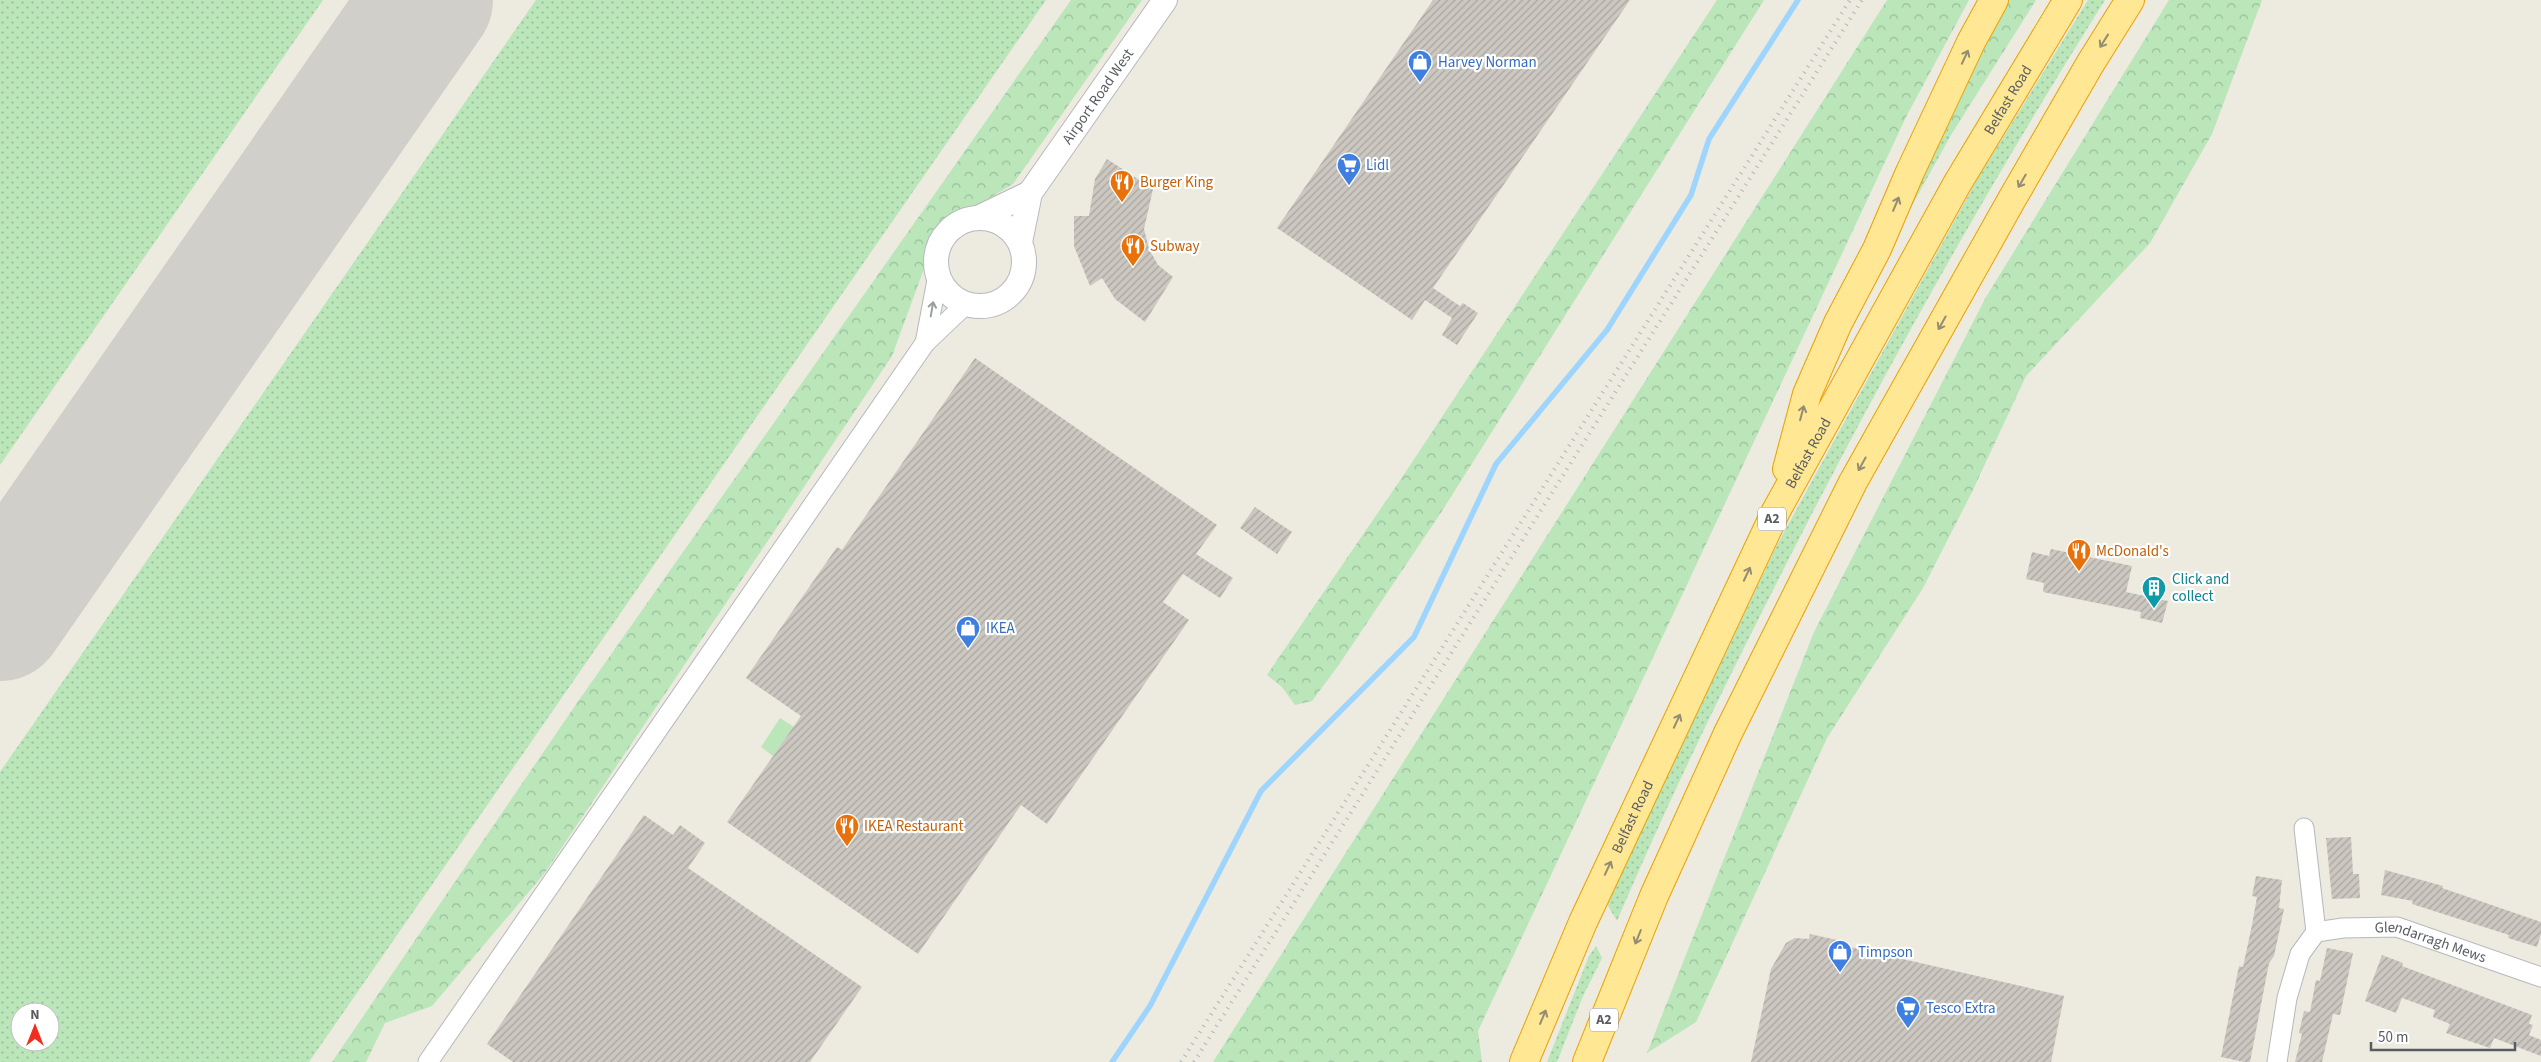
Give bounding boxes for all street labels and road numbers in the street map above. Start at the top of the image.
street label: Airport Road West [1057,44,1138,148]
street label: Belfast Road [1979,61,2037,139]
street label: Belfast Road [1780,414,1836,492]
road number: A2 [1758,508,1786,530]
street label: Belfast Road [1606,777,1658,857]
street label: Glendarragh Mews [2374,916,2489,968]
road number: A2 [1590,1008,1618,1032]

